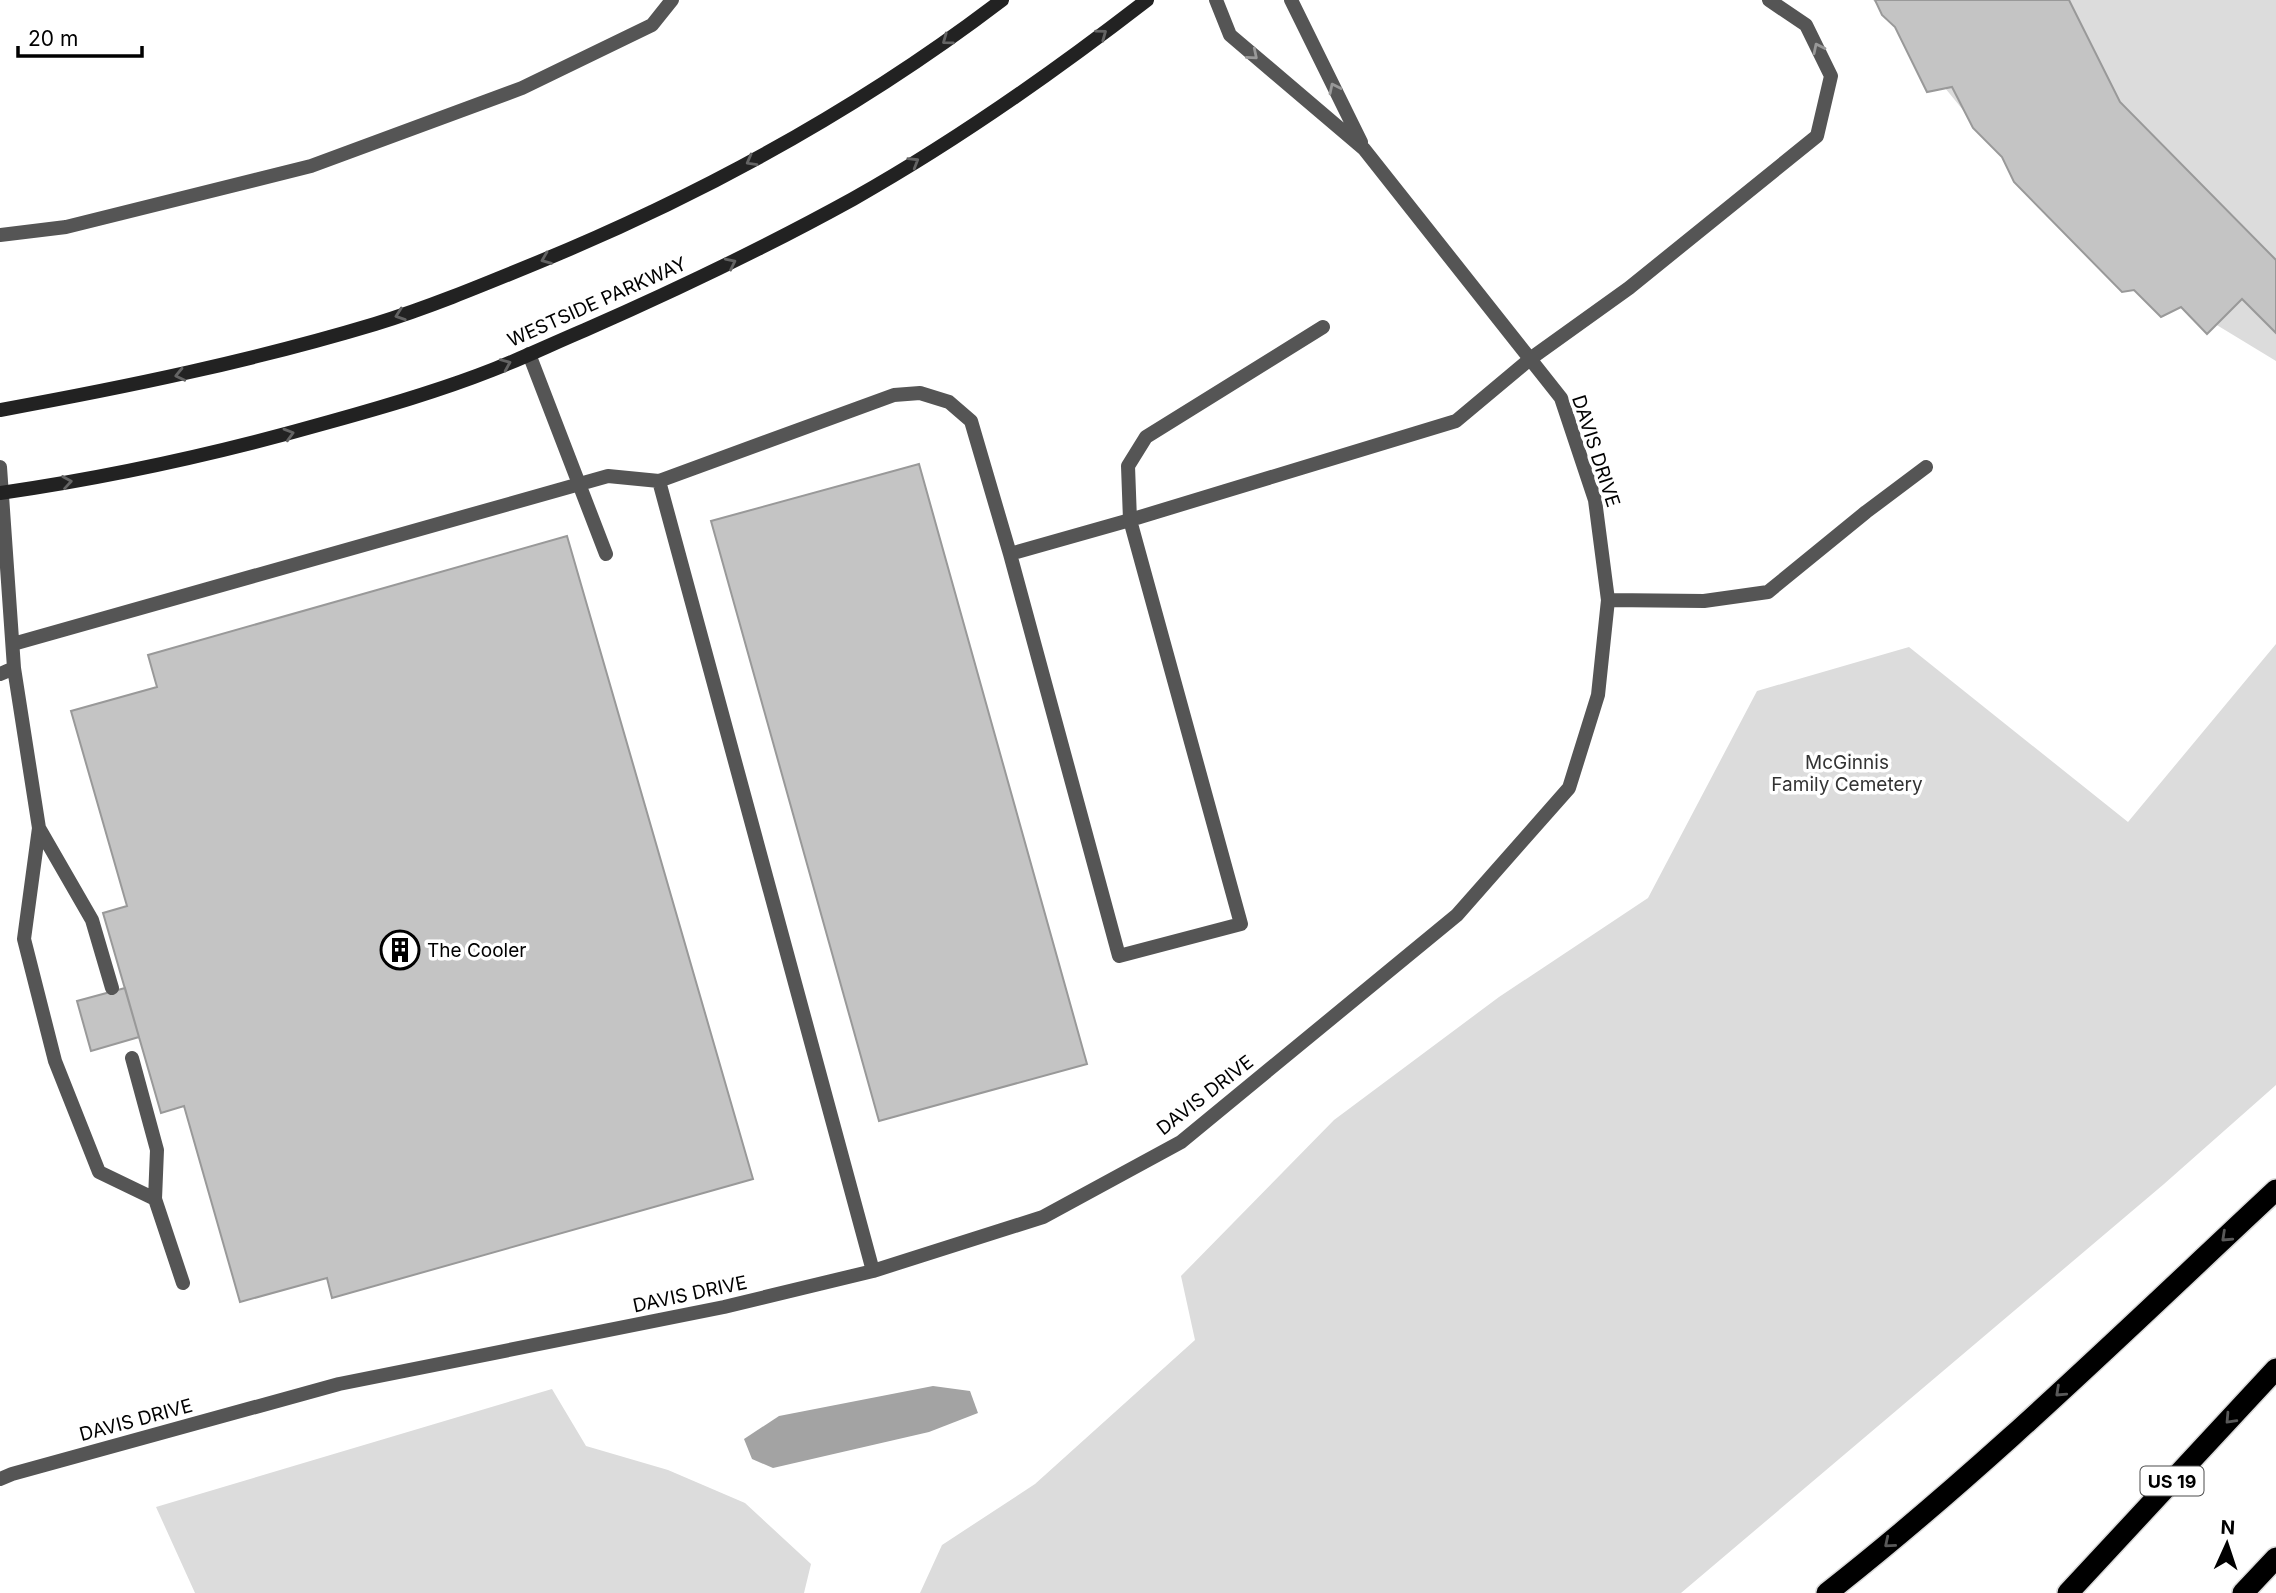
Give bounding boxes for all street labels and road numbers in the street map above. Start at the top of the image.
street label: WESTSIDE PARKWAY [504,252,690,352]
street label: DAVIS DRIVE [1567,392,1625,510]
street label: DAVIS DRIVE [1152,1050,1258,1140]
street label: DAVIS DRIVE [631,1271,749,1317]
street label: DAVIS DRIVE [77,1394,195,1446]
road number: US 19 [2140,1466,2204,1496]

